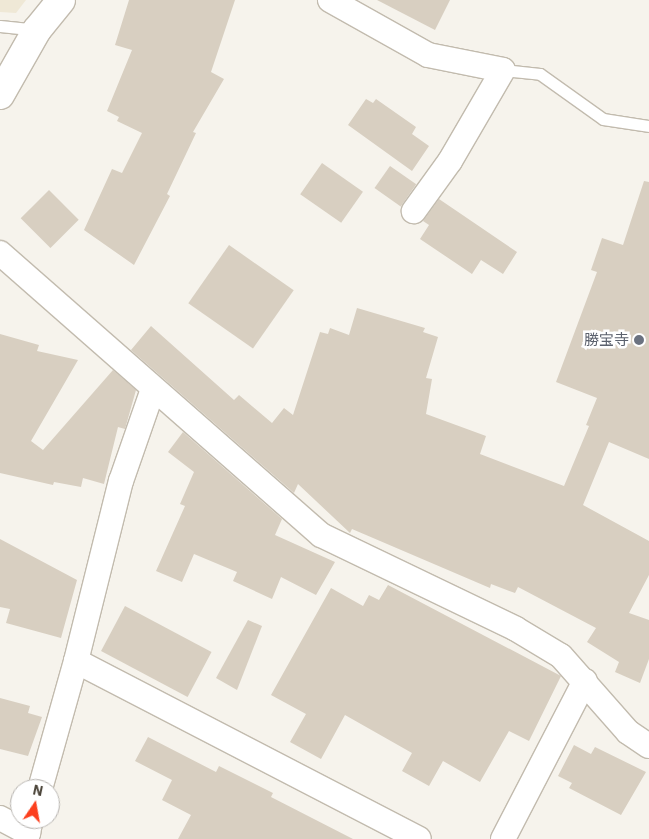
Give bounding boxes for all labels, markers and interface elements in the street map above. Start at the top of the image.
place label: 勝宝寺 [584,331,629,349]
marker: 勝宝寺 [633,334,645,346]
north arrow [10,779,60,829]
text: N [31,780,45,800]

